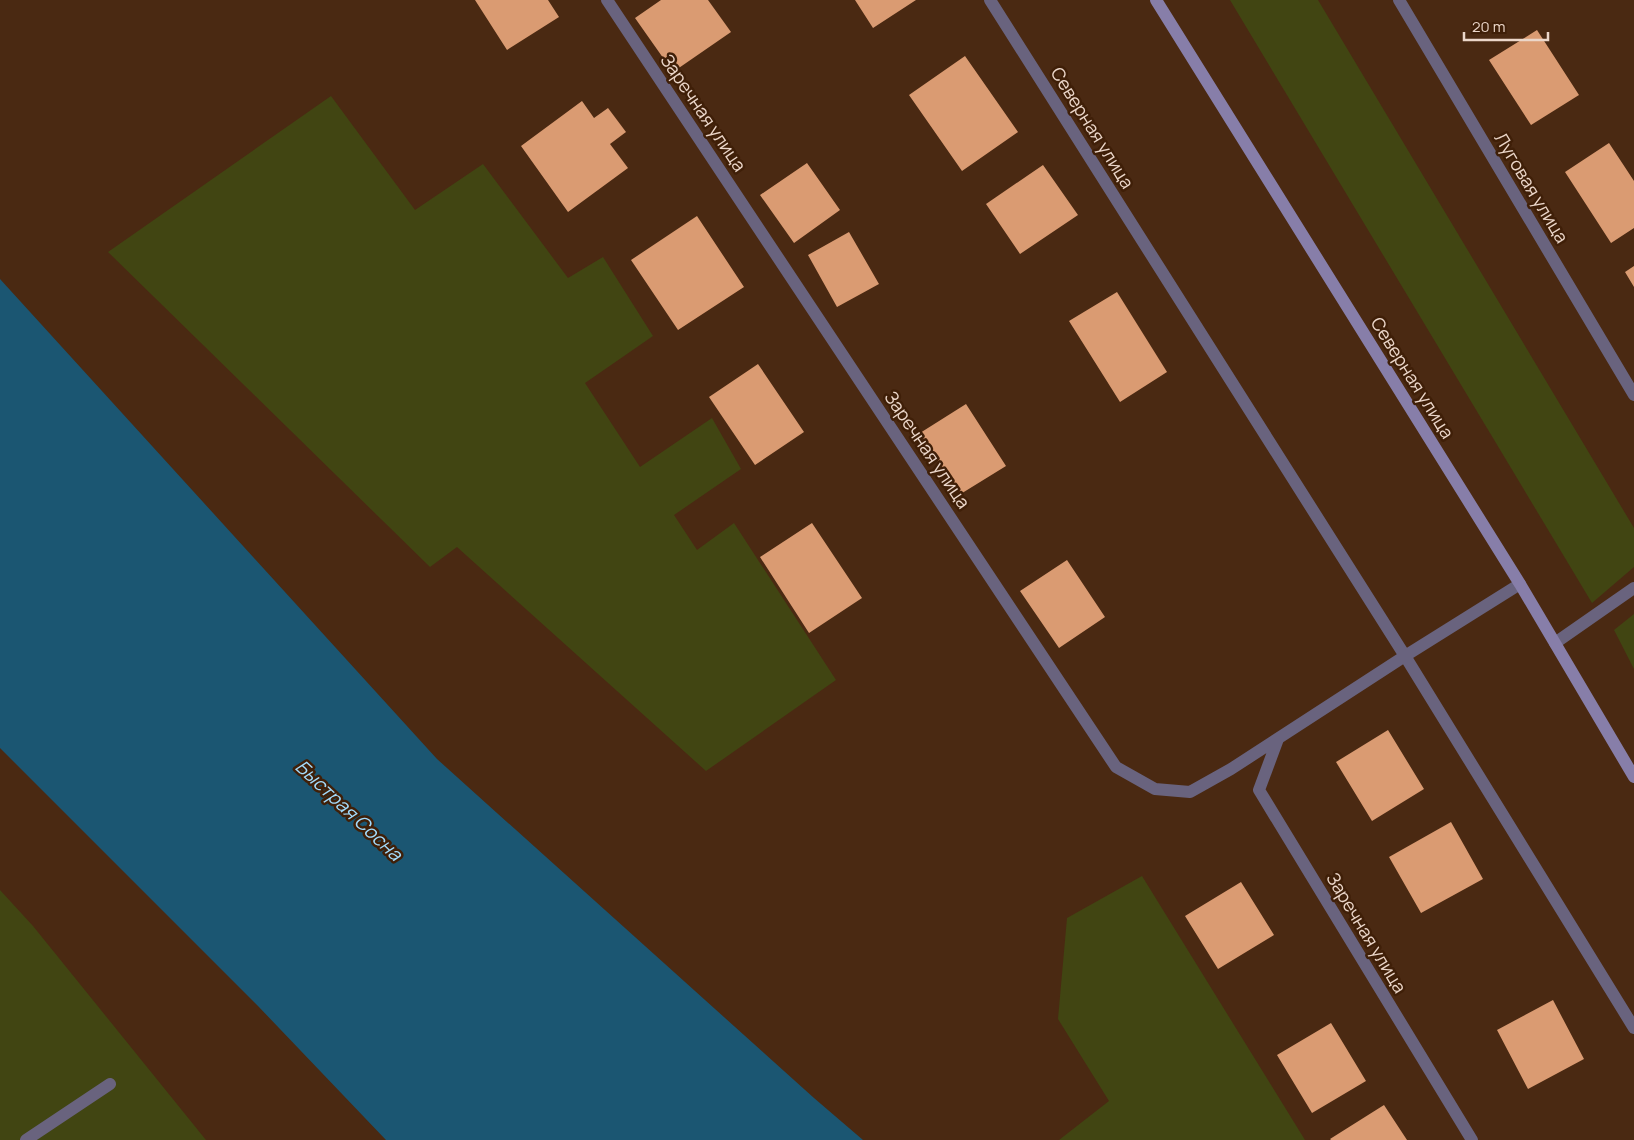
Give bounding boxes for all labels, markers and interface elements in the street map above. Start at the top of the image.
scale bar [1464,10,1548,42]
text: 20 m [1472,16,1505,37]
street label: Заречная улица [656,49,752,176]
street label: Северная улица [1046,62,1140,193]
street label: Луговая улица [1489,128,1574,247]
street label: Северная улица [1366,312,1460,443]
street label: Заречная улица [880,386,976,513]
water label: Быстрая Сосна [290,754,409,867]
street label: Заречная улица [1321,868,1412,997]

